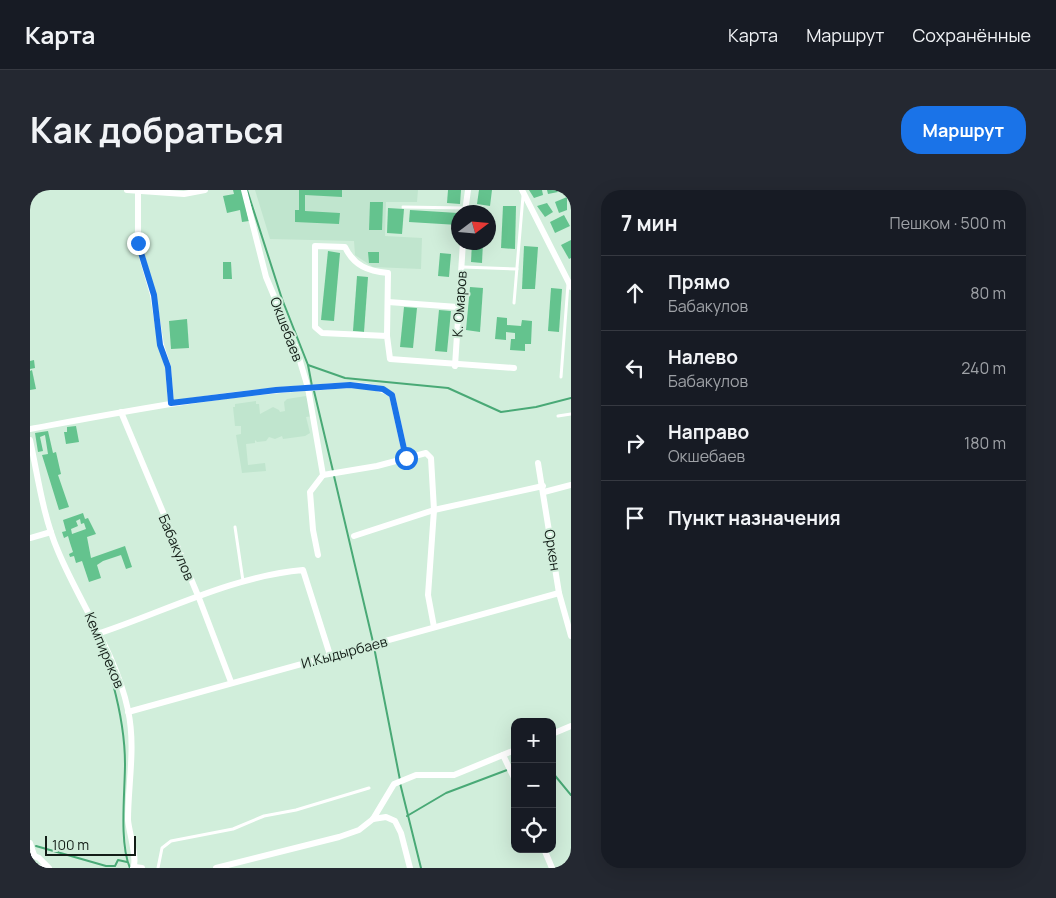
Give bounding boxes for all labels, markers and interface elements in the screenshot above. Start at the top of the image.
text: Карта [25,18,95,51]
text: Карта [728,23,778,47]
text: Маршрут [806,23,884,47]
text: Сохранённые [912,23,1031,47]
text: Как добраться [30,106,284,154]
button: Маршрут [901,106,1026,154]
north arrow [451,205,496,250]
text: 7 мин [621,209,677,237]
text: Пешком · 500 m [890,212,1006,234]
route end [127,232,150,255]
text: Прямо [668,269,730,295]
street label: К. Омаров [447,270,471,338]
icon: ahead [621,279,649,307]
text: 80 m [970,282,1006,304]
street label: Окшебаев [266,294,308,364]
text: Бабакулов [668,295,748,317]
text: Налево [668,344,738,370]
icon: left [621,354,649,382]
text: 240 m [961,357,1006,379]
text: Бабакулов [668,370,748,392]
text: Направо [668,419,749,445]
icon: right [621,429,649,457]
text: 180 m [964,432,1006,454]
text: Окшебаев [668,445,745,467]
route start [395,447,418,470]
icon: arrive [621,504,649,532]
text: Пункт назначения [668,505,841,531]
street label: Бабакулов [155,511,200,583]
street label: Оркен [540,528,566,572]
street label: Кемпиреков [81,609,130,691]
street label: И.Кыдырбаев [299,631,390,673]
map controls [511,718,556,853]
button: + [511,718,556,763]
button: − [511,763,556,808]
button: locate [511,808,556,853]
scale bar [45,833,136,856]
text: 100 m [52,835,89,854]

